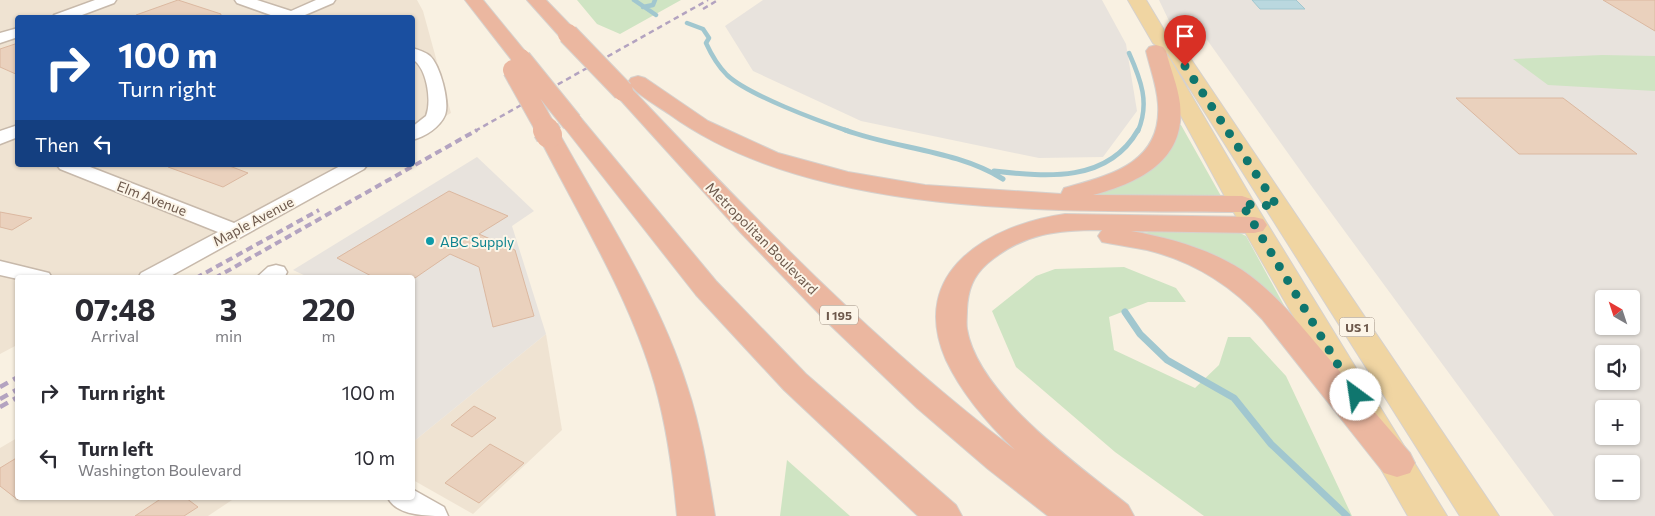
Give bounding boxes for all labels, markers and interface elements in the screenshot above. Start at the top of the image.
pin [1164,15,1206,66]
icon: arrive [1171,22,1199,50]
text: 100 m [118,32,218,75]
icon: right [35,35,100,100]
text: Turn right [118,75,216,102]
icon: left [89,130,117,158]
text: Then [35,133,79,156]
street label: Elm Avenue [115,177,189,219]
street label: Metropolitan Boulevard [702,178,822,298]
street label: Maple Avenue [210,193,296,249]
place label: ABC Supply [440,233,514,250]
marker: ABC Supply [424,235,436,247]
text: 07:48 [74,290,156,327]
text: 3 [220,290,237,327]
text: 220 [302,290,356,327]
north arrow [1595,290,1640,335]
map controls [1595,290,1640,500]
road number: I 195 [820,306,858,324]
road number: US 1 [1340,318,1374,337]
text: Arrival [91,326,139,345]
text: min [215,326,242,345]
text: m [322,326,336,345]
button: sound [1595,345,1640,390]
position arrow [1329,368,1381,420]
icon: right [35,379,63,407]
text: Turn right [78,381,165,404]
text: 100 m [342,381,395,404]
button: + [1595,400,1640,445]
text: Turn left [78,437,153,460]
icon: left [35,444,63,472]
text: 10 m [354,446,395,469]
button: − [1595,455,1640,500]
text: Washington Boulevard [78,460,241,479]

